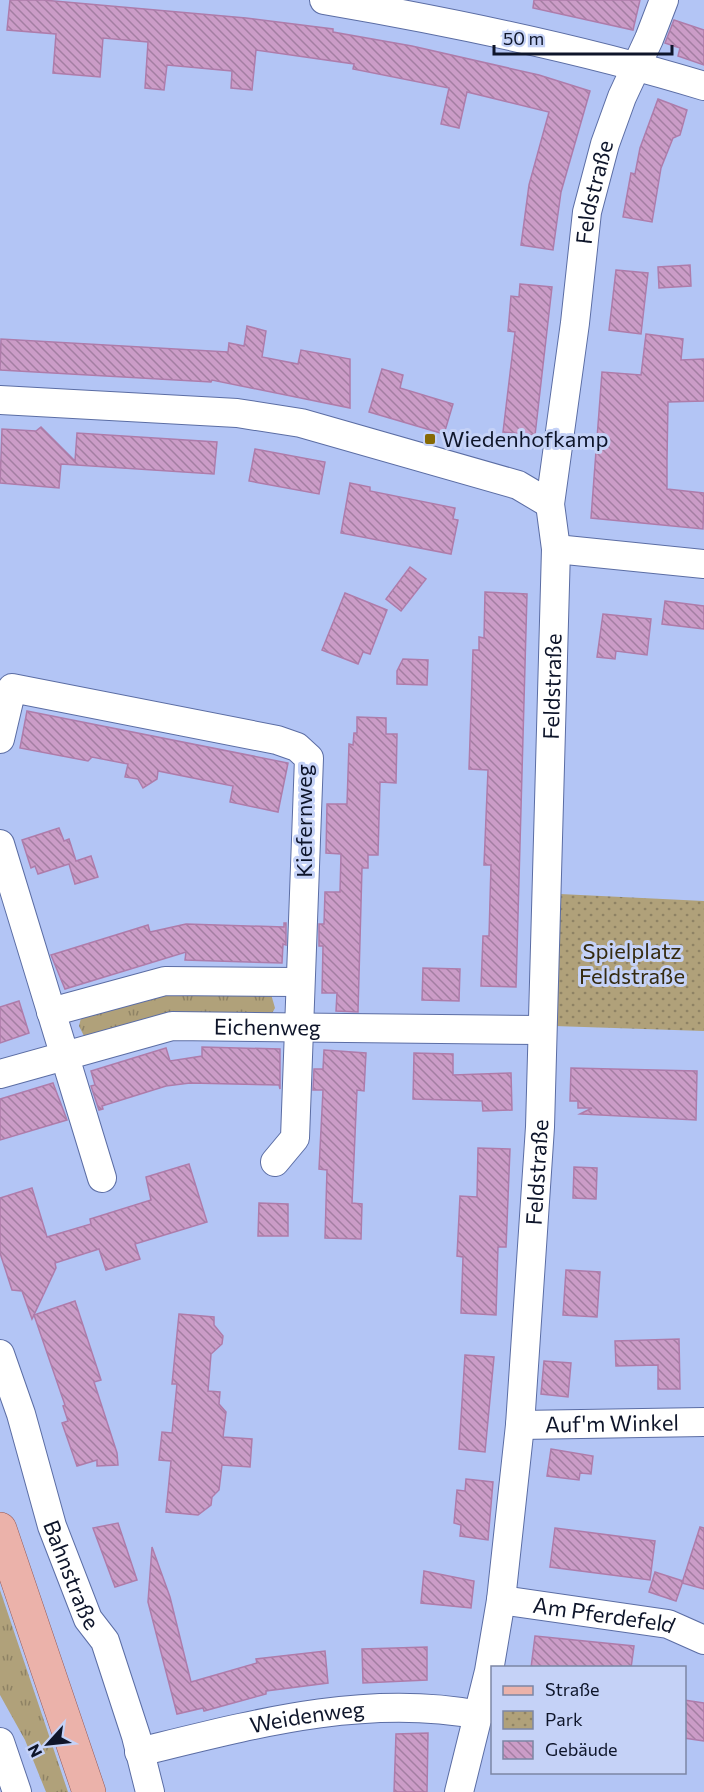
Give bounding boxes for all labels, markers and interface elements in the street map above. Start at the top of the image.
scale bar [494,18,672,56]
text: 50 m [503,27,544,49]
street label: Feldstraße [570,137,618,246]
place label: Wiedenhofkamp [442,425,609,452]
marker: Wiedenhofkamp [423,432,437,446]
street label: Feldstraße [537,633,567,740]
street label: Kiefernweg [290,764,317,878]
park label: Spielplatz Feldstraße [579,937,685,989]
street label: Eichenweg [214,1012,321,1041]
street label: Feldstraße [519,1119,553,1226]
street label: Auf'm Winkel [545,1408,679,1438]
street label: Bahnstraße [38,1516,105,1635]
street label: Am Pferdefeld [531,1591,680,1639]
legend [491,1666,686,1774]
text: Straße [545,1678,600,1700]
street label: Weidenweg [247,1695,365,1738]
text: Park [545,1708,583,1730]
north arrow [18,1714,78,1774]
text: Gebäude [545,1738,618,1760]
text: N [23,1741,45,1761]

